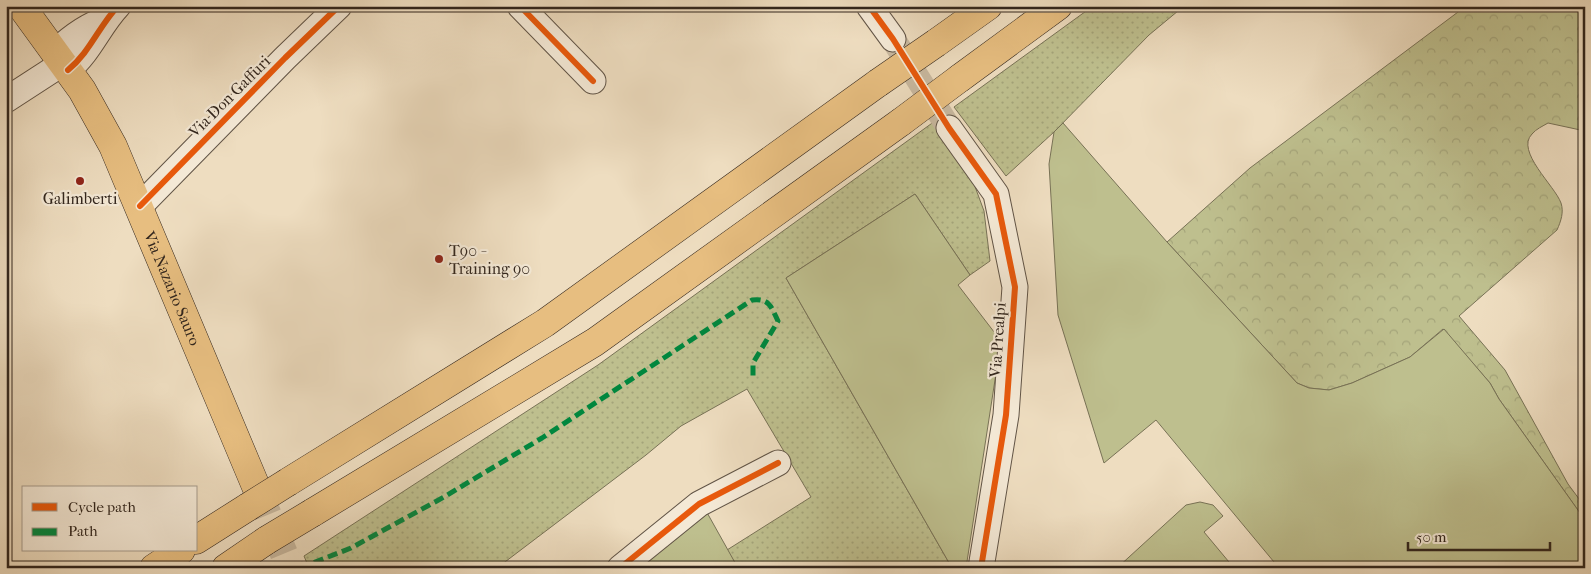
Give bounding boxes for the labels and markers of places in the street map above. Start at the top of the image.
marker: Galimberti [74,175,86,187]
place label: Galimberti [43,189,118,208]
place label: T90 - Training 90 [449,241,530,278]
marker: T90 - Training 90 [433,253,445,265]

